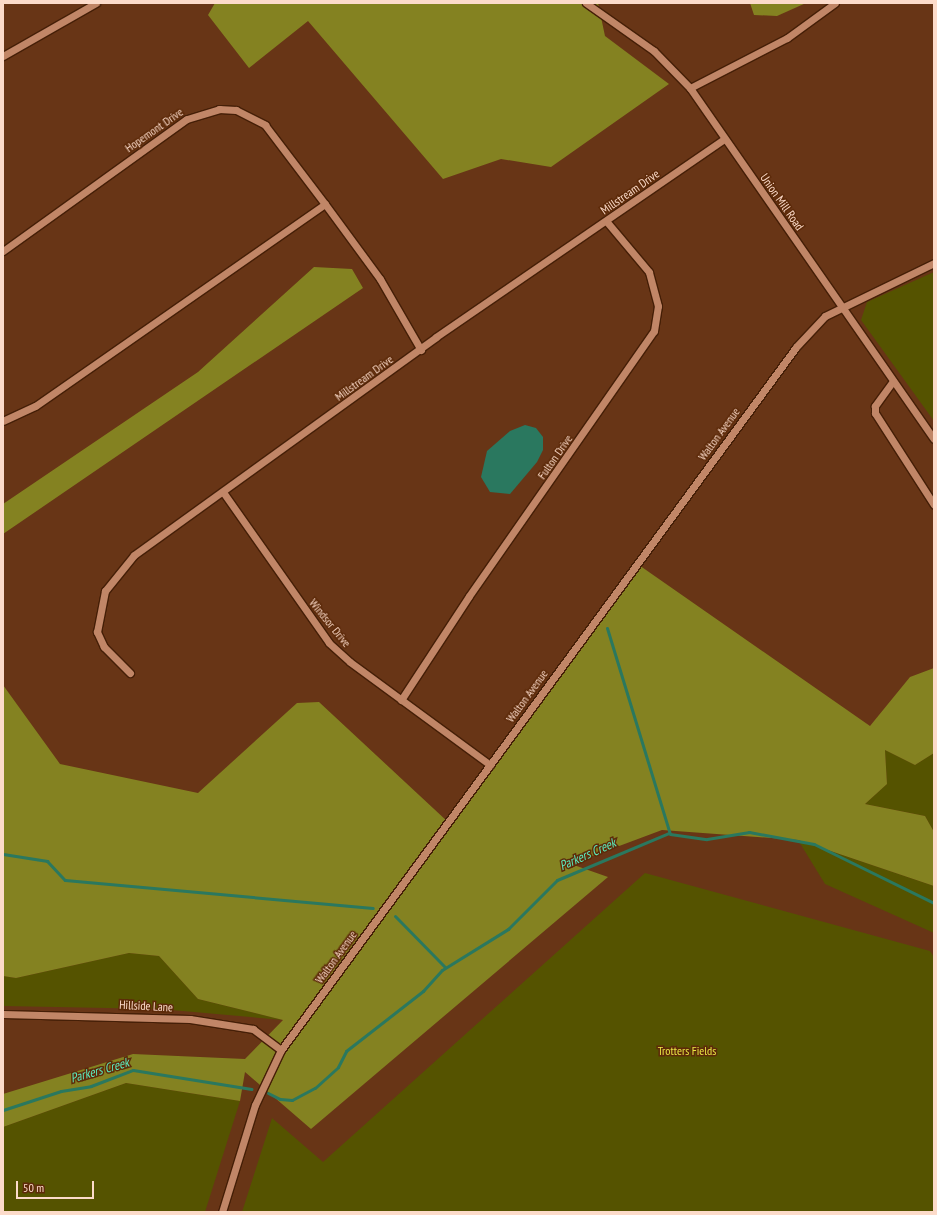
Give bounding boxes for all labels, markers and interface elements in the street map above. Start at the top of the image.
street label: Hopemont Drive [122,105,186,155]
street label: Millstream Drive [598,166,662,218]
street label: Union Mill Road [757,171,807,233]
street label: Millstream Drive [332,352,396,404]
street label: Walton Avenue [695,405,743,463]
street label: Fulton Drive [534,432,576,482]
street label: Windsor Drive [306,596,354,650]
street label: Walton Avenue [503,667,551,725]
water label: Parkers Creek [557,836,619,874]
street label: Walton Avenue [312,928,360,986]
street label: Hillside Lane [119,997,173,1015]
park label: Trotters Fields [658,1044,716,1058]
water label: Parkers Creek [69,1055,131,1087]
scale bar [18,1173,96,1199]
text: 50 m [23,1180,44,1195]

